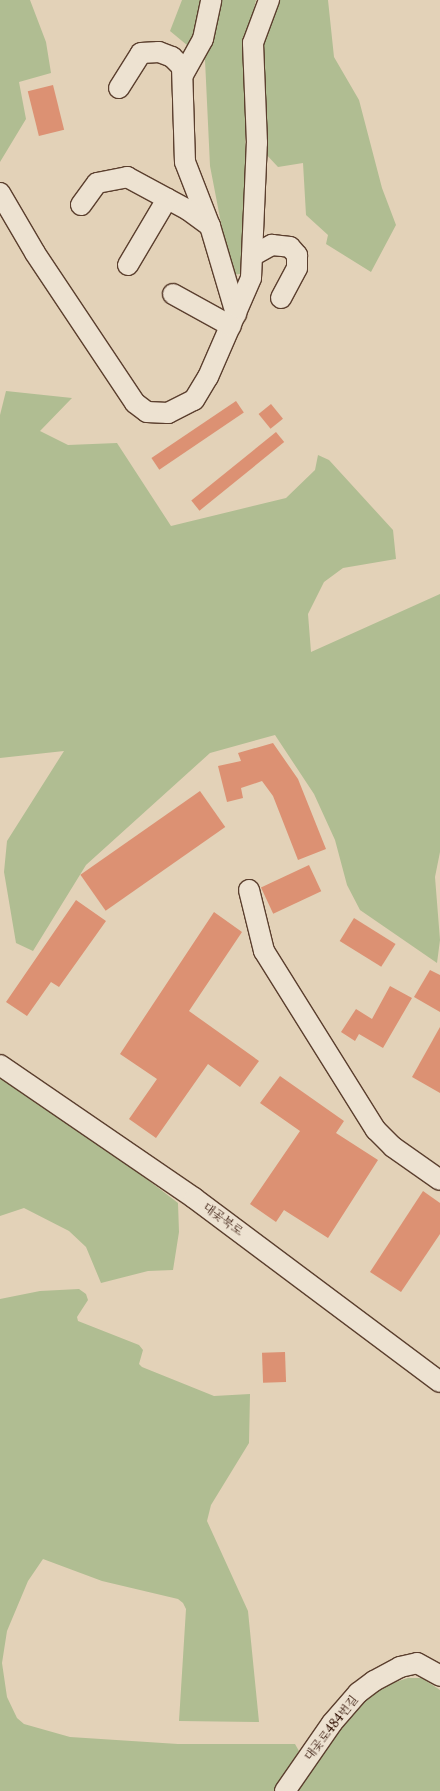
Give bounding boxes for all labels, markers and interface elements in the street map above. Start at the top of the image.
street label: 대곶북로 [200,1200,246,1238]
street label: 대곶로484번길 [301,1692,361,1764]

